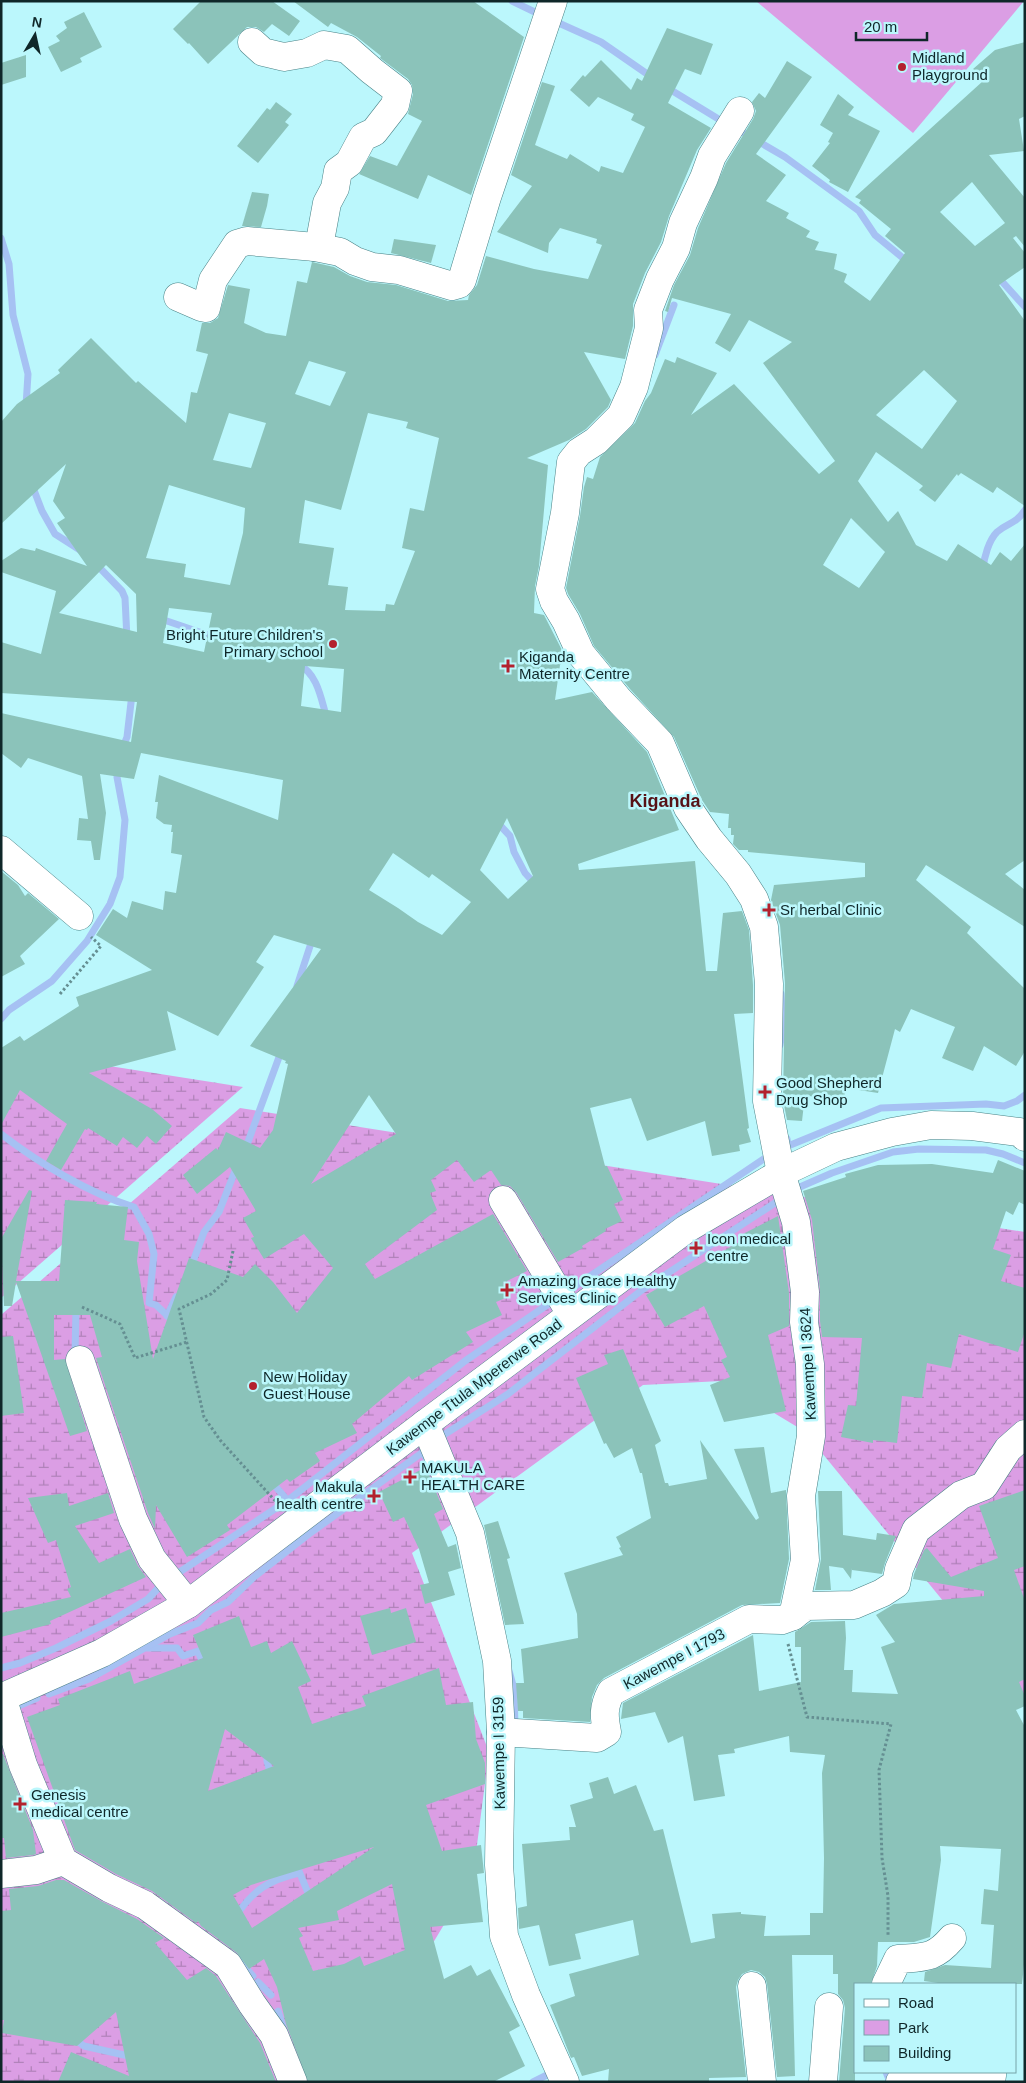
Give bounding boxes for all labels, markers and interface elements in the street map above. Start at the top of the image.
north arrow [10,10,60,60]
scale bar [856,10,927,42]
text: N [31,13,43,31]
text: 20 m [864,18,897,35]
place label: Midland Playground [912,49,988,83]
marker: Midland Playground [896,61,908,73]
place label: Bright Future Children's Primary school [166,626,323,660]
marker: Bright Future Children's Primary school [327,638,339,650]
place label: Kiganda Maternity Centre [519,648,630,682]
marker: Kiganda Maternity Centre [501,659,515,673]
district label: Kiganda [629,791,701,811]
place label: Sr herbal Clinic [780,901,882,918]
marker: Sr herbal Clinic [762,903,776,917]
place label: Good Shepherd Drug Shop [776,1074,882,1108]
marker: Good Shepherd Drug Shop [758,1085,772,1099]
place label: Icon medical centre [707,1230,791,1264]
marker: Icon medical centre [689,1241,703,1255]
place label: Amazing Grace Healthy Services Clinic [518,1272,677,1306]
marker: Amazing Grace Healthy Services Clinic [500,1283,514,1297]
street label: Kawempe I 3624 [796,1307,819,1421]
street label: Kawempe Ttula Mpererwe Road [383,1315,565,1458]
place label: New Holiday Guest House [263,1368,351,1402]
marker: New Holiday Guest House [247,1380,259,1392]
place label: MAKULA HEALTH CARE [421,1459,525,1493]
marker: MAKULA HEALTH CARE [403,1470,417,1484]
place label: Makula health centre [276,1478,364,1512]
marker: Makula health centre [367,1489,381,1503]
street label: Kawempe I 1793 [620,1625,727,1692]
street label: Kawempe I 3159 [489,1697,508,1809]
place label: Genesis medical centre [31,1786,129,1820]
marker: Genesis medical centre [13,1797,27,1811]
legend [854,1983,1016,2073]
text: Road [898,1994,934,2011]
text: Park [898,2019,929,2036]
text: Building [898,2044,951,2061]

